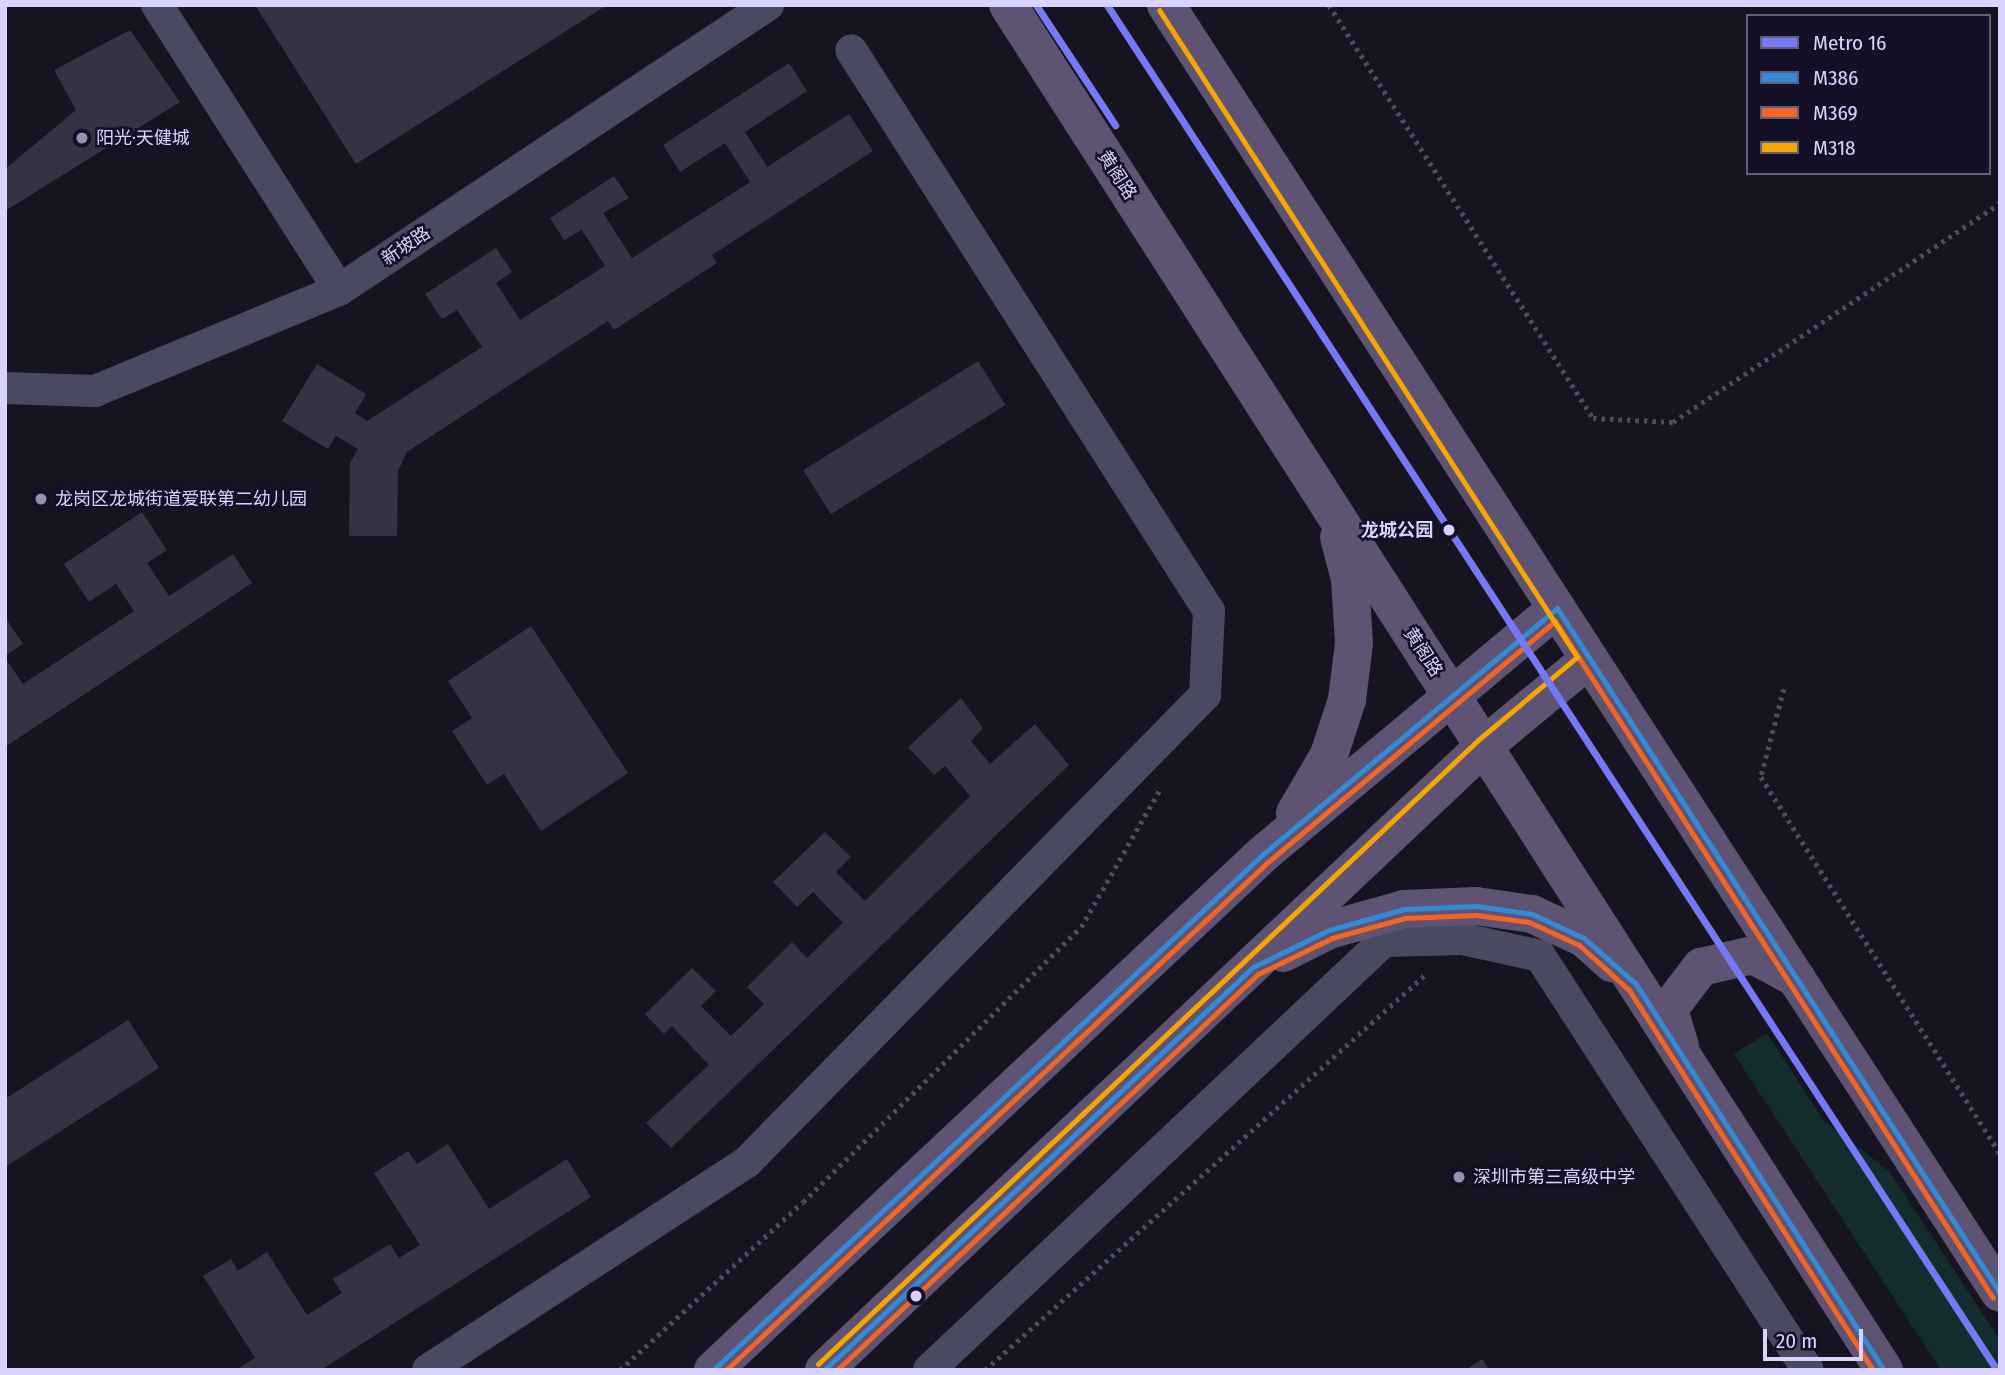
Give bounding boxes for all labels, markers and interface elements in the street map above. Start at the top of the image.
legend [1746,14,1991,175]
text: Metro 16 [1813,30,1887,56]
text: M386 [1813,65,1858,91]
text: M369 [1813,100,1858,126]
place label: 阳光·天健城 [96,127,190,149]
marker: 阳光·天健城 [74,130,90,146]
text: M318 [1813,135,1856,161]
street label: 黄阁路 [1093,146,1141,204]
street label: 新坡路 [378,222,434,270]
place label: 龙岗区龙城街道爱联第二幼儿园 [55,488,307,510]
marker: 龙岗区龙城街道爱联第二幼儿园 [33,491,49,507]
place label: 龙城公园 [1361,519,1433,541]
marker: 龙城公园 [1439,520,1459,540]
street label: 黄阁路 [1399,623,1447,681]
place label: 深圳市第三高级中学 [1473,1166,1635,1188]
marker: 深圳市第三高级中学 [1451,1169,1467,1185]
unlabelled marker [909,1289,923,1303]
scale bar [1767,1316,1867,1360]
text: 20 m [1776,1328,1817,1354]

